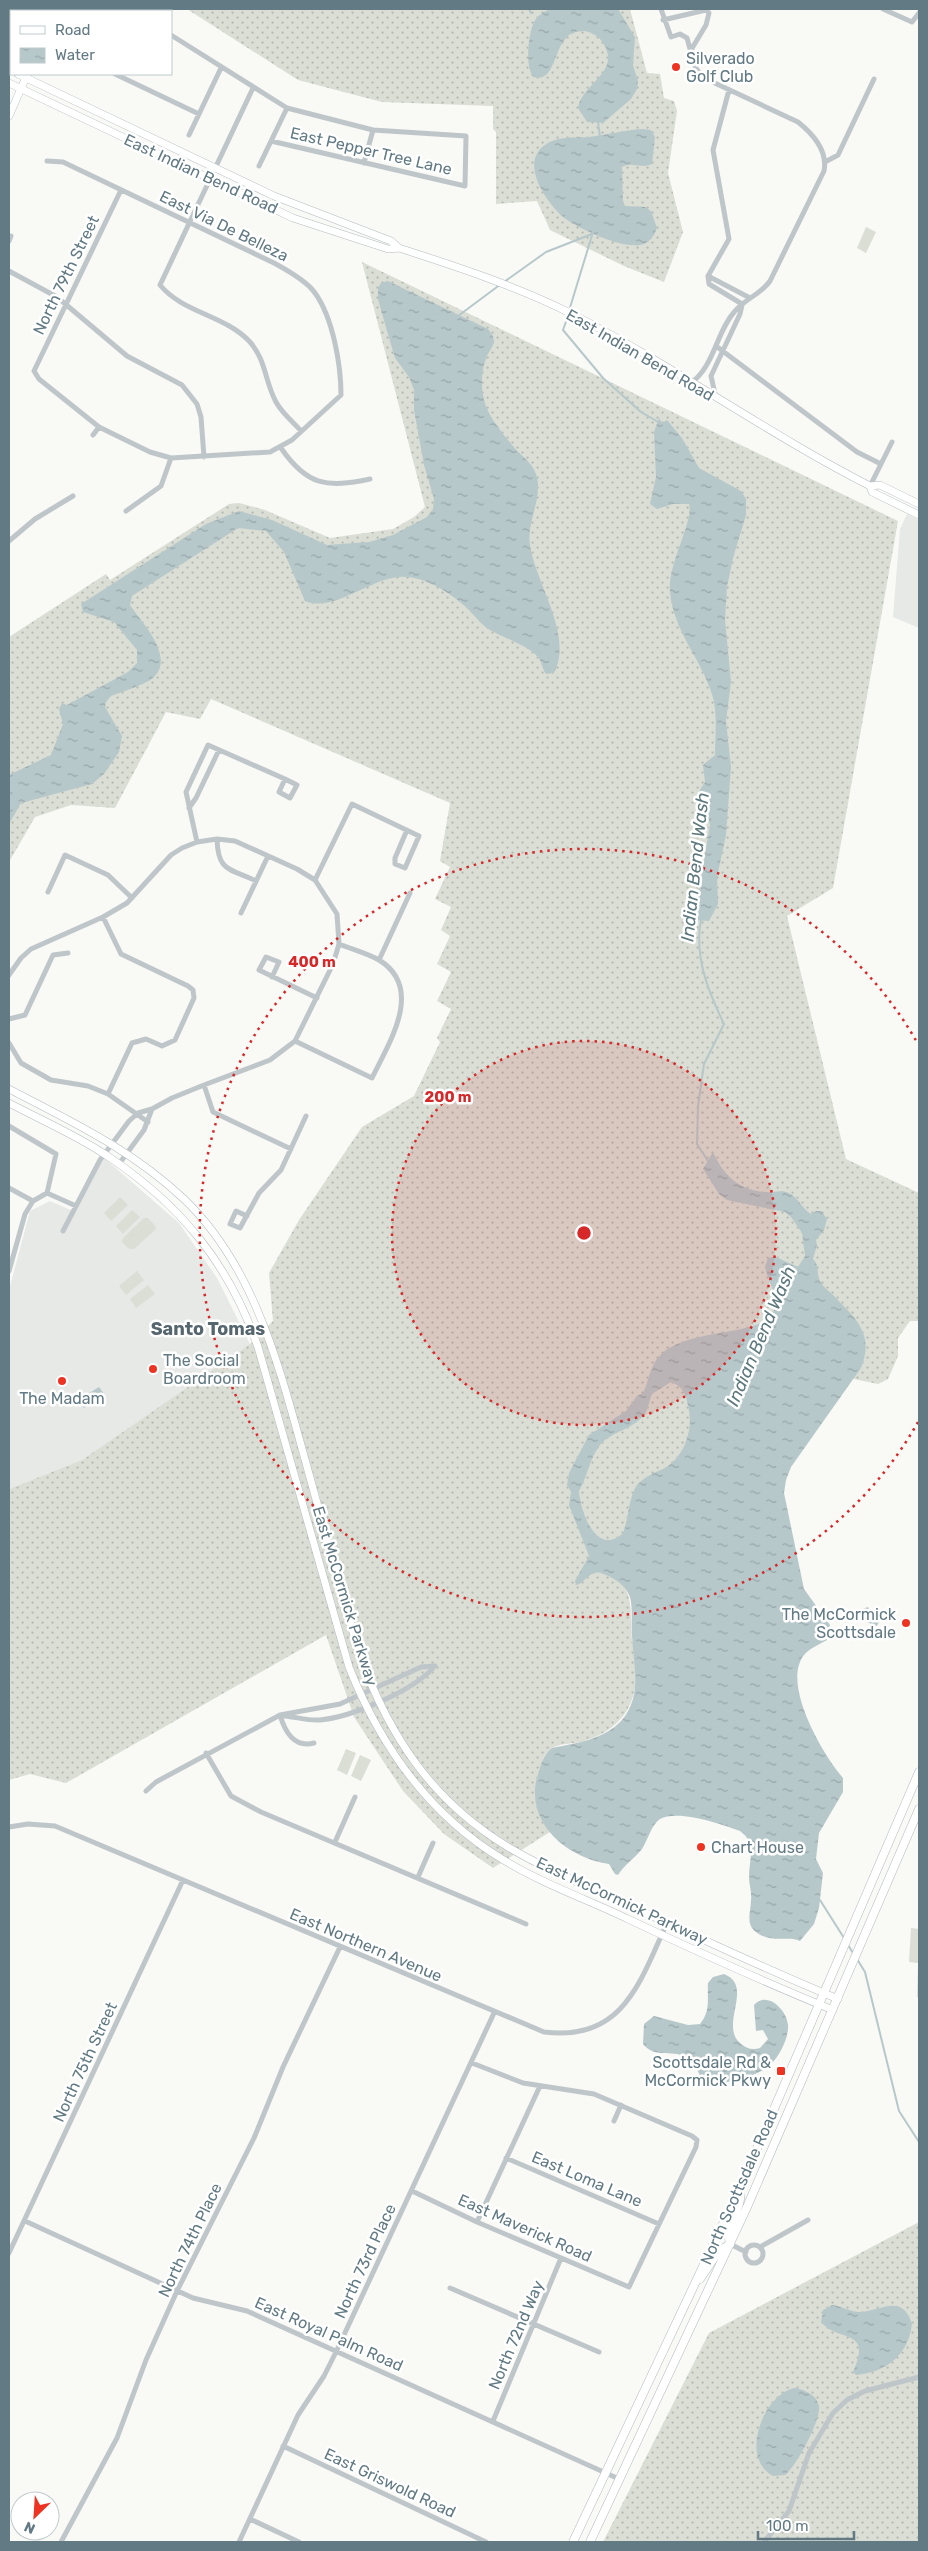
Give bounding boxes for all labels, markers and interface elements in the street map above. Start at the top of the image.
legend [10,10,172,75]
text: Road [55,21,91,39]
text: Water [55,46,95,64]
place label: Silverado Golf Club [686,49,755,86]
marker: Silverado Golf Club [670,61,682,73]
street label: East Pepper Tree Lane [288,123,454,179]
street label: East Indian Bend Road [121,130,281,218]
street label: East Via De Belleza [157,187,291,265]
street label: North 79th Street [29,212,103,338]
street label: East Indian Bend Road [563,305,717,405]
water label: Indian Bend Wash [676,791,714,943]
text: 400 m [288,953,336,971]
text: 200 m [424,1088,472,1106]
centre of rings [575,1224,593,1242]
water label: Indian Bend Wash [722,1263,800,1409]
district label: Santo Tomas [151,1318,265,1340]
place label: The Social Boardroom [163,1351,246,1388]
marker: The Social Boardroom [147,1363,159,1375]
marker: The Madam [56,1375,68,1387]
place label: The Madam [19,1389,105,1408]
street label: East McCormick Parkway [309,1504,381,1688]
place label: The McCormick Scottsdale [782,1605,897,1642]
marker: The McCormick Scottsdale [900,1617,912,1629]
place label: Chart House [711,1838,804,1857]
marker: Chart House [695,1841,707,1853]
street label: East McCormick Parkway [533,1853,711,1949]
street label: East Northern Avenue [287,1904,445,1986]
street label: North 75th Street [49,1999,121,2125]
place label: Scottsdale Rd & McCormick Pkwy [644,2053,771,2090]
marker: Scottsdale Rd & McCormick Pkwy [775,2065,787,2077]
street label: North Scottsdale Road [696,2106,782,2268]
street label: East Loma Lane [529,2147,645,2211]
street label: North 74th Place [154,2180,226,2300]
street label: East Maverick Road [455,2190,595,2266]
street label: North 73rd Place [330,2201,400,2321]
street label: North 72nd Way [484,2277,548,2392]
street label: East Royal Palm Road [252,2293,406,2375]
street label: East Griswold Road [321,2444,459,2522]
north arrow [10,2491,60,2541]
scale bar [758,2508,854,2540]
text: N [22,2517,38,2537]
text: 100 m [766,2517,808,2535]

